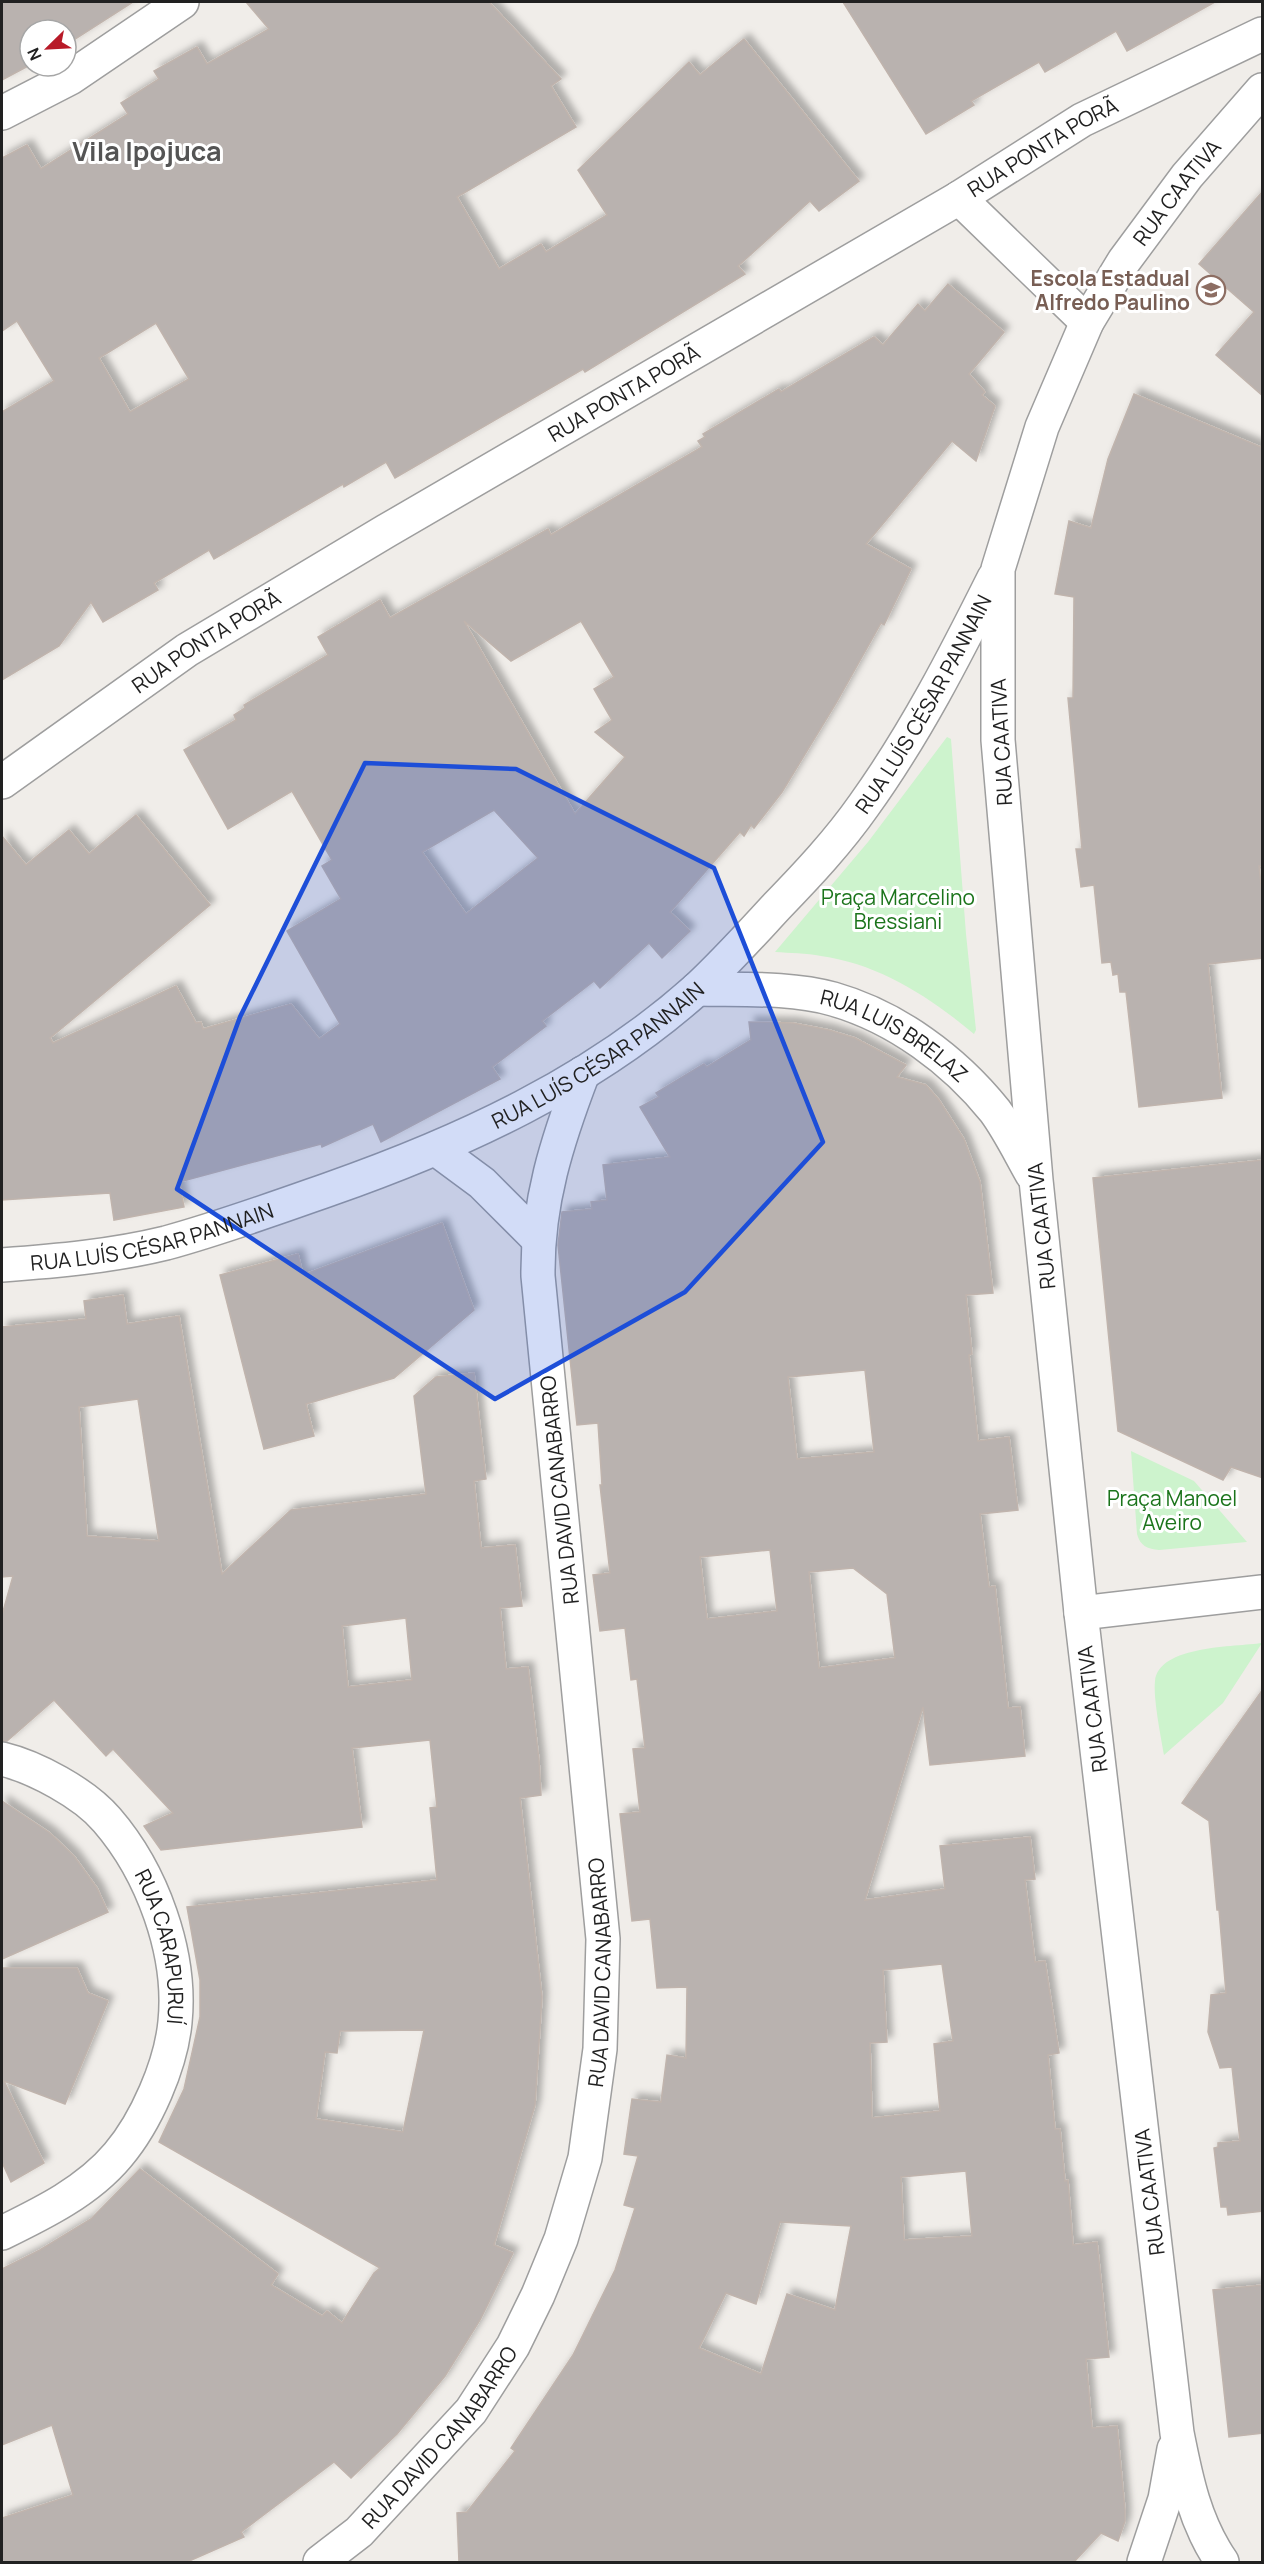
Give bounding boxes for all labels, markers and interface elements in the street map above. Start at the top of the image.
north arrow [18,18,78,78]
text: N [22,44,47,64]
street label: RUA PONTA PORÃ [962,91,1122,203]
district label: Vila Ipojuca [72,132,222,169]
street label: RUA CAATIVA [1126,133,1227,251]
place label: Escola Estadual Alfredo Paulino [1030,264,1190,316]
school or university icon: Escola Estadual Alfredo Paulino [1195,274,1227,306]
street label: RUA PONTA PORÃ [543,338,705,448]
street label: RUA PONTA PORÃ [126,583,285,699]
street label: RUA LUÍS CÉSAR PANNAIN [848,590,997,819]
street label: RUA CAATIVA [984,678,1018,806]
park label: Praça Marcelino Bressiani [821,883,975,935]
street label: RUA LUÍS CÉSAR PANNAIN [487,976,710,1135]
street label: RUA LUIS BRELAZ [818,982,974,1088]
street label: RUA CAATIVA [1020,1161,1062,1291]
street label: RUA LUÍS CÉSAR PANNAIN [29,1196,277,1277]
street label: RUA DAVID CANABARRO [533,1374,585,1606]
park label: Praça Manoel Aveiro [1107,1484,1237,1536]
street label: RUA CAATIVA [1070,1644,1114,1774]
street label: RUA DAVID CANABARRO [581,1856,617,2089]
street label: RUA CARAPURUÍ [129,1864,190,2026]
street label: RUA CAATIVA [1127,2127,1171,2257]
street label: RUA DAVID CANABARRO [355,2341,523,2534]

